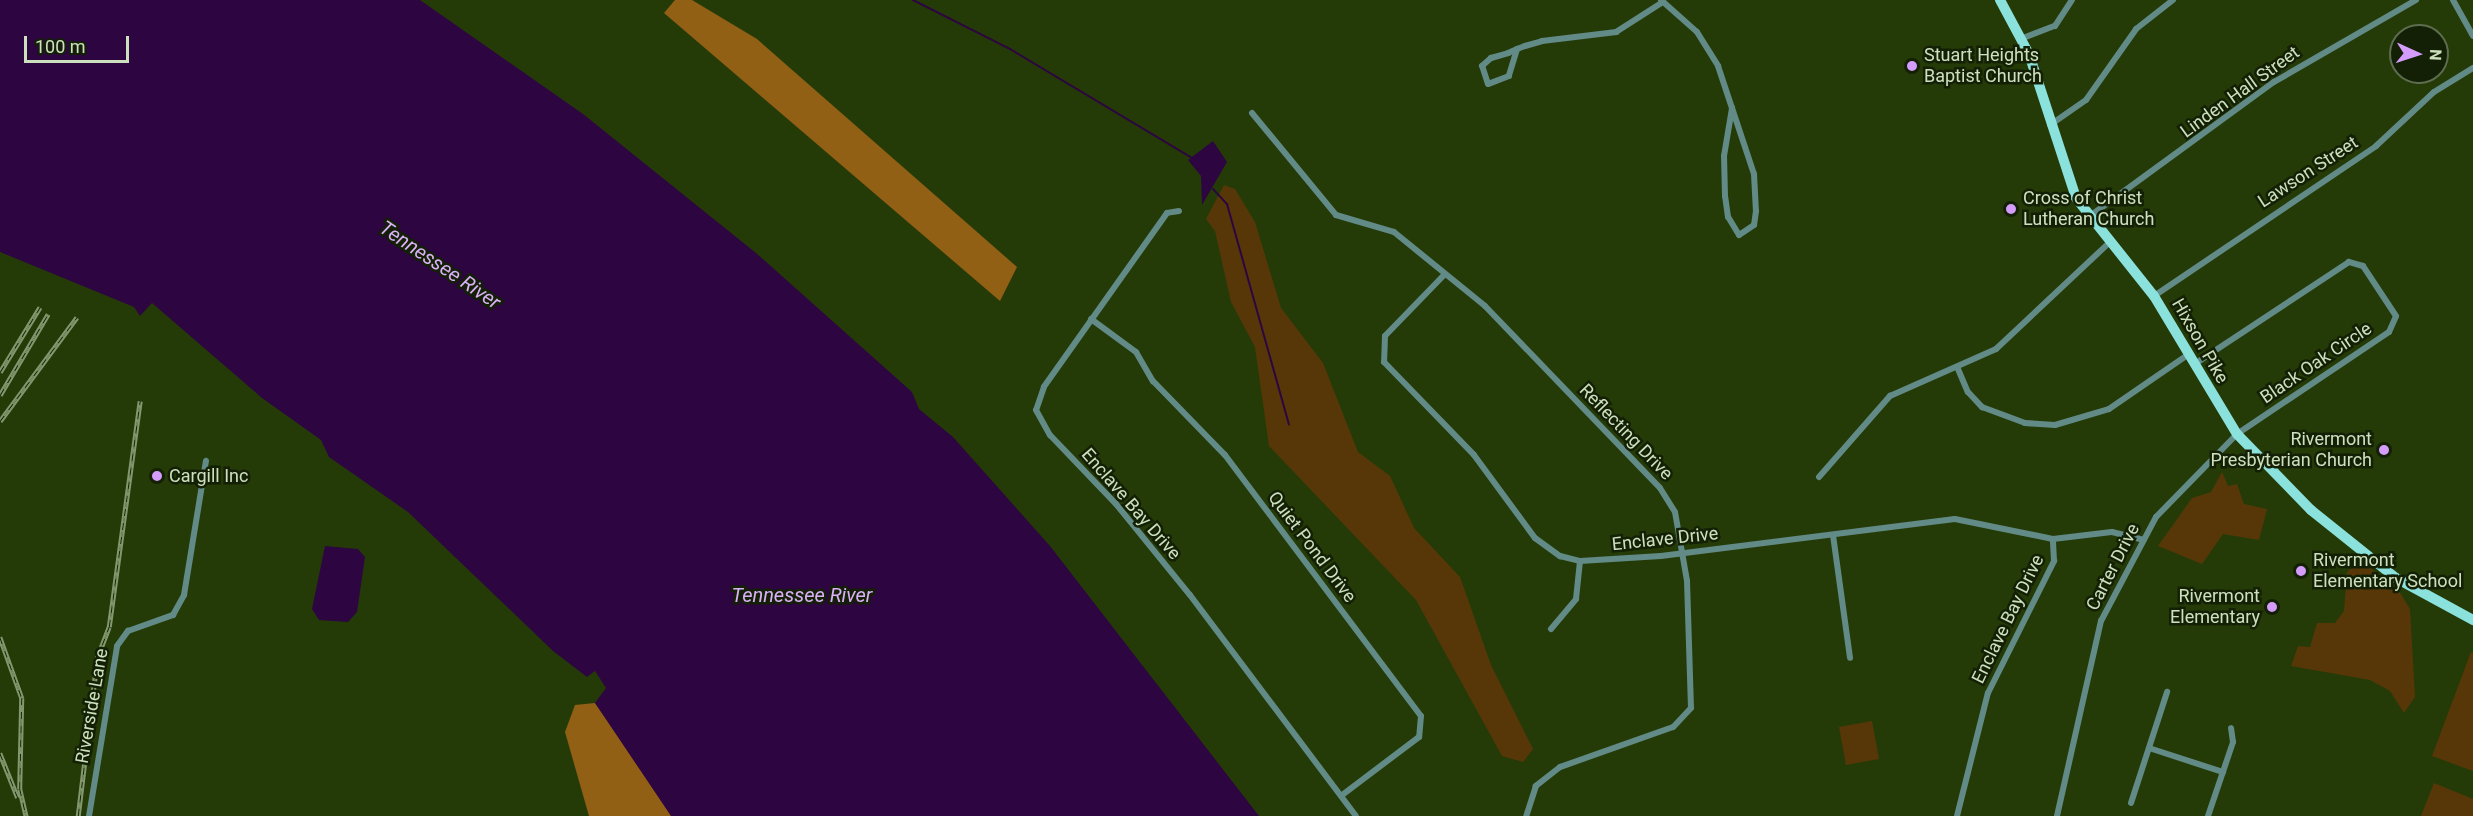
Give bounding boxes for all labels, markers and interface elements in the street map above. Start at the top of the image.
scale bar [27,24,132,62]
north arrow [2389,24,2449,84]
text: 100 m [35,36,86,57]
street label: Linden Hall Street [2176,42,2304,142]
place label: Stuart Heights Baptist Church [1924,45,2042,88]
text: N [2426,49,2445,61]
marker: Stuart Heights Baptist Church [1905,59,1919,73]
street label: Lawson Street [2254,132,2362,212]
place label: Cross of Christ Lutheran Church [2023,188,2154,230]
marker: Cross of Christ Lutheran Church [2004,202,2018,216]
water label: Tennessee River [375,216,505,314]
street label: Hixson Pike [2167,295,2233,387]
street label: Black Oak Circle [2256,318,2376,408]
street label: Reflecting Drive [1575,380,1677,484]
place label: Rivermont Presbyterian Church [2210,429,2372,472]
marker: Rivermont Presbyterian Church [2377,443,2391,457]
street label: Enclave Bay Drive [1077,444,1185,564]
place label: Cargill Inc [169,465,248,487]
marker: Cargill Inc [150,469,164,483]
street label: Quiet Pond Drive [1263,487,1361,607]
street label: Carter Drive [2082,520,2144,614]
street label: Enclave Drive [1611,523,1719,555]
place label: Rivermont Elementary School [2313,550,2462,592]
street label: Enclave Bay Drive [1967,551,2049,687]
marker: Rivermont Elementary School [2294,564,2308,578]
water label: Tennessee River [732,583,872,607]
place label: Rivermont Elementary [2170,586,2260,628]
marker: Rivermont Elementary [2265,600,2279,614]
street label: Riverside Lane [71,647,113,765]

